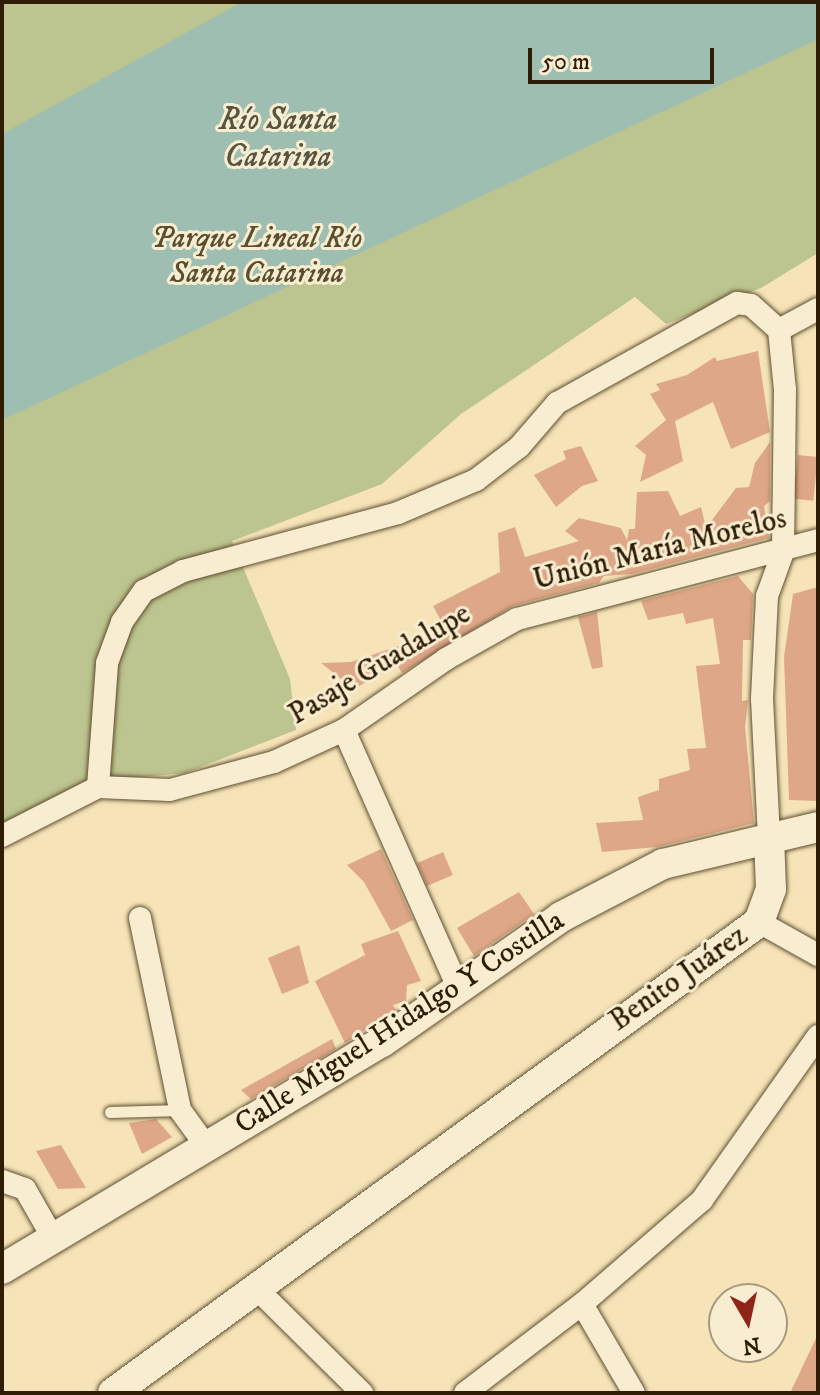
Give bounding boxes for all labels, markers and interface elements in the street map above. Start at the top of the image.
scale bar [532,32,718,82]
text: 50 m [542,47,590,77]
water label: Río Santa Catarina [219,102,337,177]
park label: Parque Lineal Río Santa Catarina [152,221,362,292]
street label: Unión María Morelos [530,501,790,599]
street label: Pasaje Guadalupe [283,597,477,733]
street label: Calle Miguel Hidalgo Y Costilla [229,903,571,1143]
street label: Benito Juárez [603,918,755,1040]
north arrow [708,1283,788,1363]
text: N [740,1330,763,1360]

